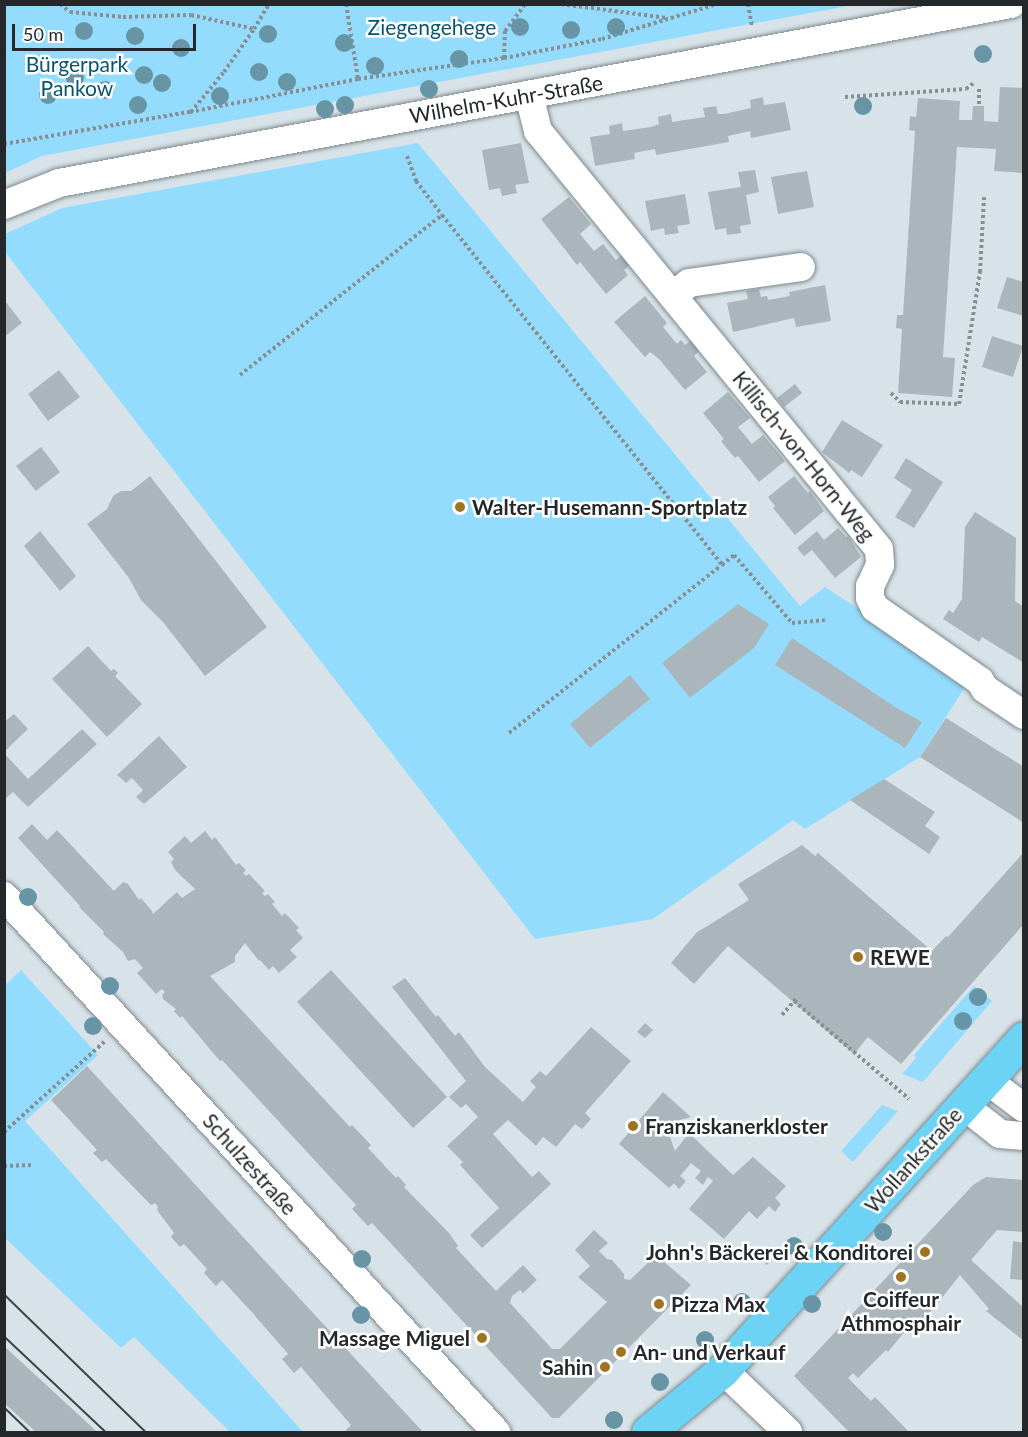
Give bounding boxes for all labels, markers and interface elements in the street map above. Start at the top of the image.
scale bar [15,12,200,50]
park label: Ziegengehege [368,14,496,40]
text: 50 m [23,23,63,45]
park label: Bürgerpark Pankow [26,51,128,101]
street label: Wilhelm-Kuhr-Straße [407,70,605,128]
street label: Killisch-von-Horn-Weg [728,366,880,546]
place label: Walter-Husemann-Sportplatz [472,494,747,520]
marker: Walter-Husemann-Sportplatz [453,500,467,514]
place label: REWE [870,944,930,970]
marker: REWE [851,950,865,964]
street label: Wollankstraße [859,1102,967,1218]
street label: Schulzestraße [198,1108,302,1220]
place label: Franziskanerkloster [645,1113,828,1139]
marker: Franziskanerkloster [626,1119,640,1133]
place label: John's Bäckerei & Konditorei [646,1239,913,1265]
marker: John's Bäckerei & Konditorei [918,1245,932,1259]
marker: Coiffeur Athmosphair [894,1270,908,1284]
place label: Coiffeur Athmosphair [841,1286,961,1336]
place label: Pizza Max [671,1291,766,1317]
marker: Pizza Max [652,1297,666,1311]
place label: Massage Miguel [319,1325,470,1351]
marker: Massage Miguel [475,1331,489,1345]
place label: An- und Verkauf [633,1339,786,1365]
marker: An- und Verkauf [614,1345,628,1359]
place label: Sahin [542,1354,593,1380]
marker: Sahin [598,1360,612,1374]

